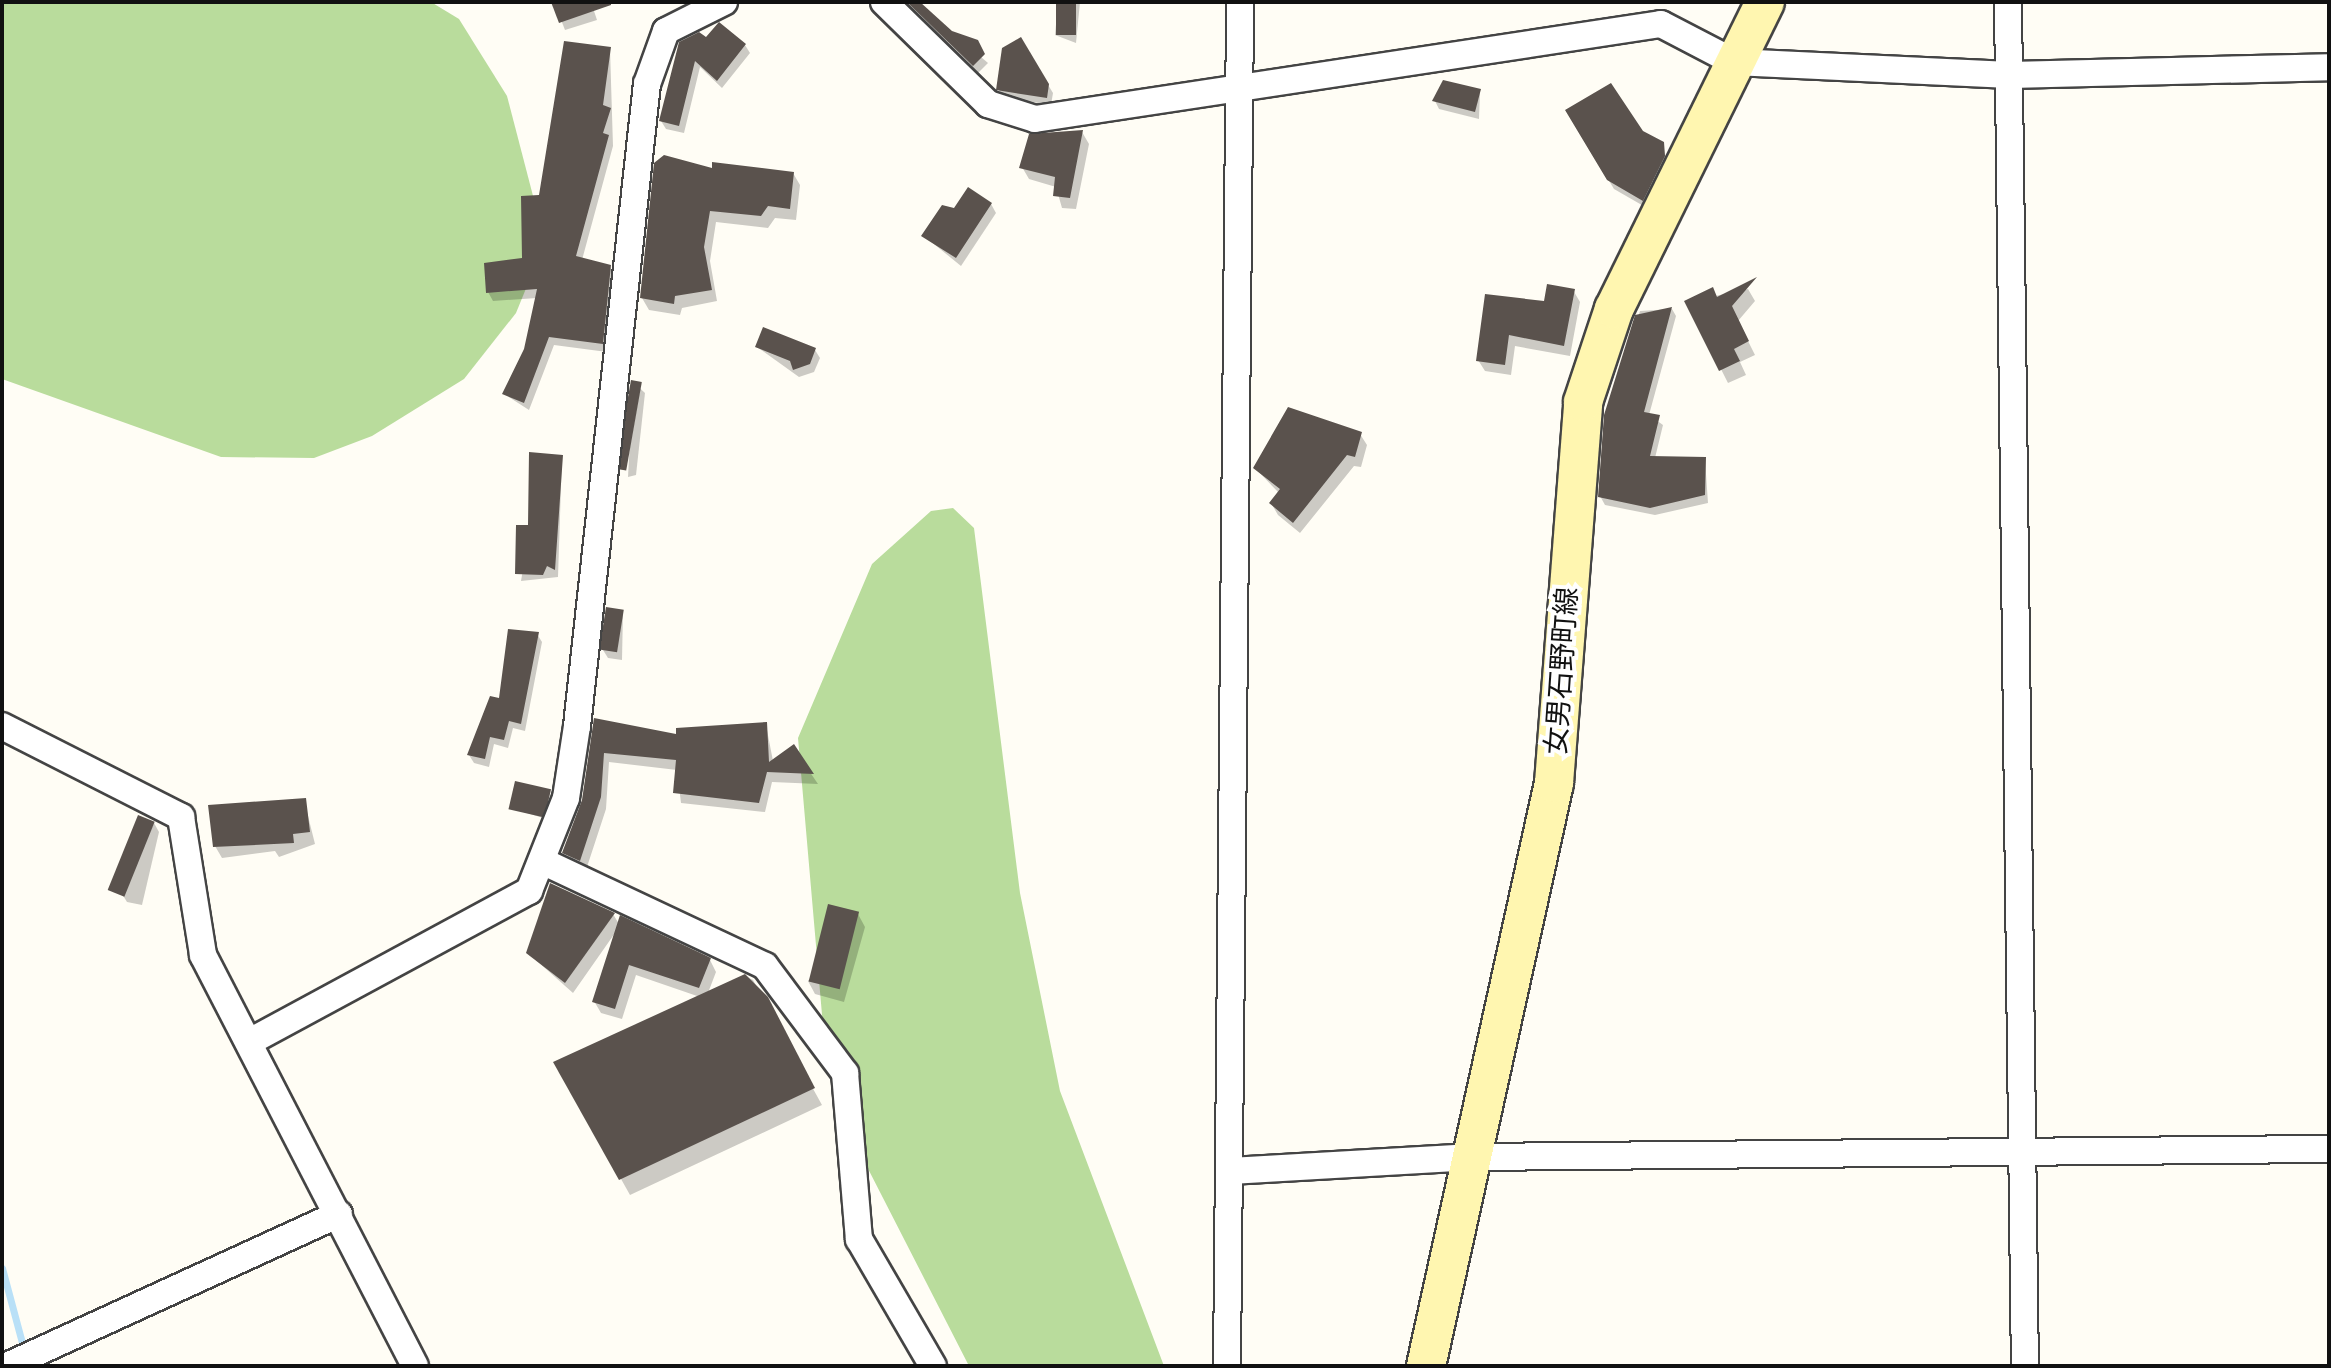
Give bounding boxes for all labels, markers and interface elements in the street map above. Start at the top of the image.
street label: 女男石野町線 [1540,586,1586,756]

